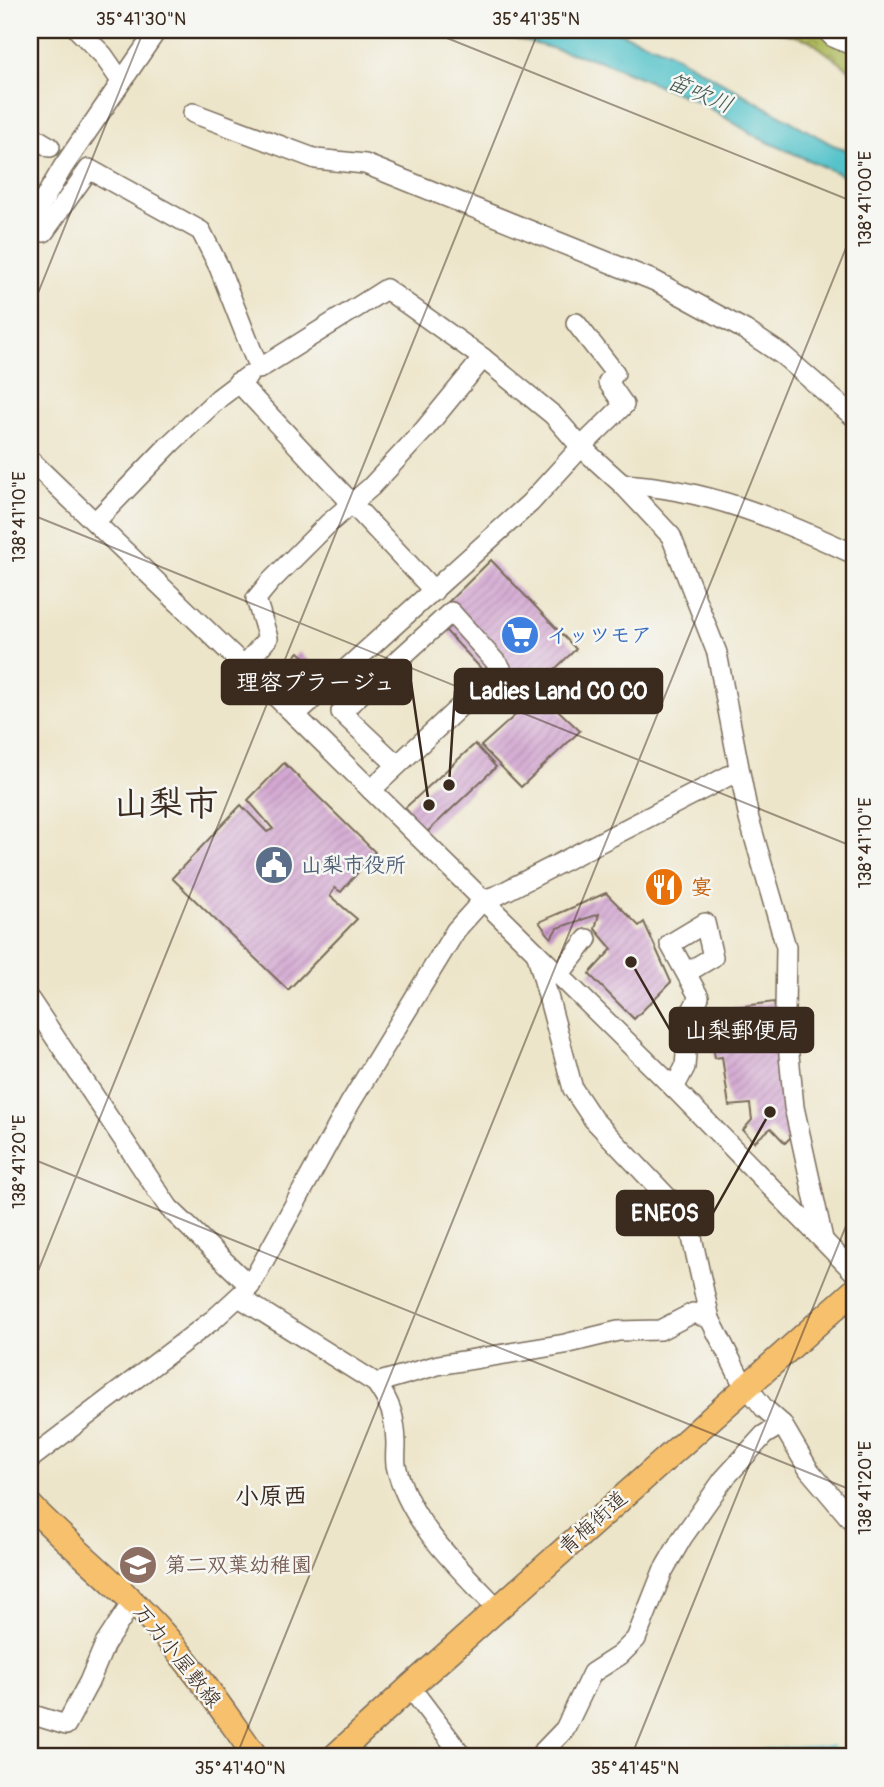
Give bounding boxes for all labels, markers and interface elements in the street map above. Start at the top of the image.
text: 35°41'30"N [96,8,186,31]
text: 35°41'35"N [492,8,580,31]
water label: 笛吹川 [663,66,737,120]
text: 138°41'00"E [854,151,877,247]
text: 138°41'10"E [8,471,31,563]
supermarket icon: イッツモア [499,614,541,656]
place label: イッツモア [547,622,652,649]
callout: 理容プラージュ [222,660,411,704]
text: 理容プラージュ [236,668,396,697]
callout: Ladies Land CO CO [455,669,662,713]
text: Ladies Land CO CO [469,677,648,706]
district label: 山梨市 [113,782,219,826]
text: 138°41'10"E [854,797,877,889]
public building icon: 山梨市役所 [253,844,295,886]
place label: 山梨市役所 [301,852,406,879]
restaurant icon: 宴 [643,866,685,908]
place label: 宴 [691,874,712,901]
callout: 山梨郵便局 [670,1008,813,1052]
text: 山梨郵便局 [685,1016,800,1045]
text: 138°41'20"E [8,1115,31,1209]
callout: ENEOS [617,1191,713,1235]
text: ENEOS [631,1199,699,1228]
text: 138°41'20"E [854,1441,877,1535]
district label: 小原西 [235,1482,307,1511]
street label: 青梅街道 [553,1485,633,1561]
school or university icon: 第二双葉幼稚園 [117,1544,159,1586]
place label: 第二双葉幼稚園 [165,1552,312,1579]
street label: 万力小屋敷線 [127,1599,227,1713]
text: 35°41'40"N [195,1757,285,1780]
text: 35°41'45"N [591,1757,679,1780]

